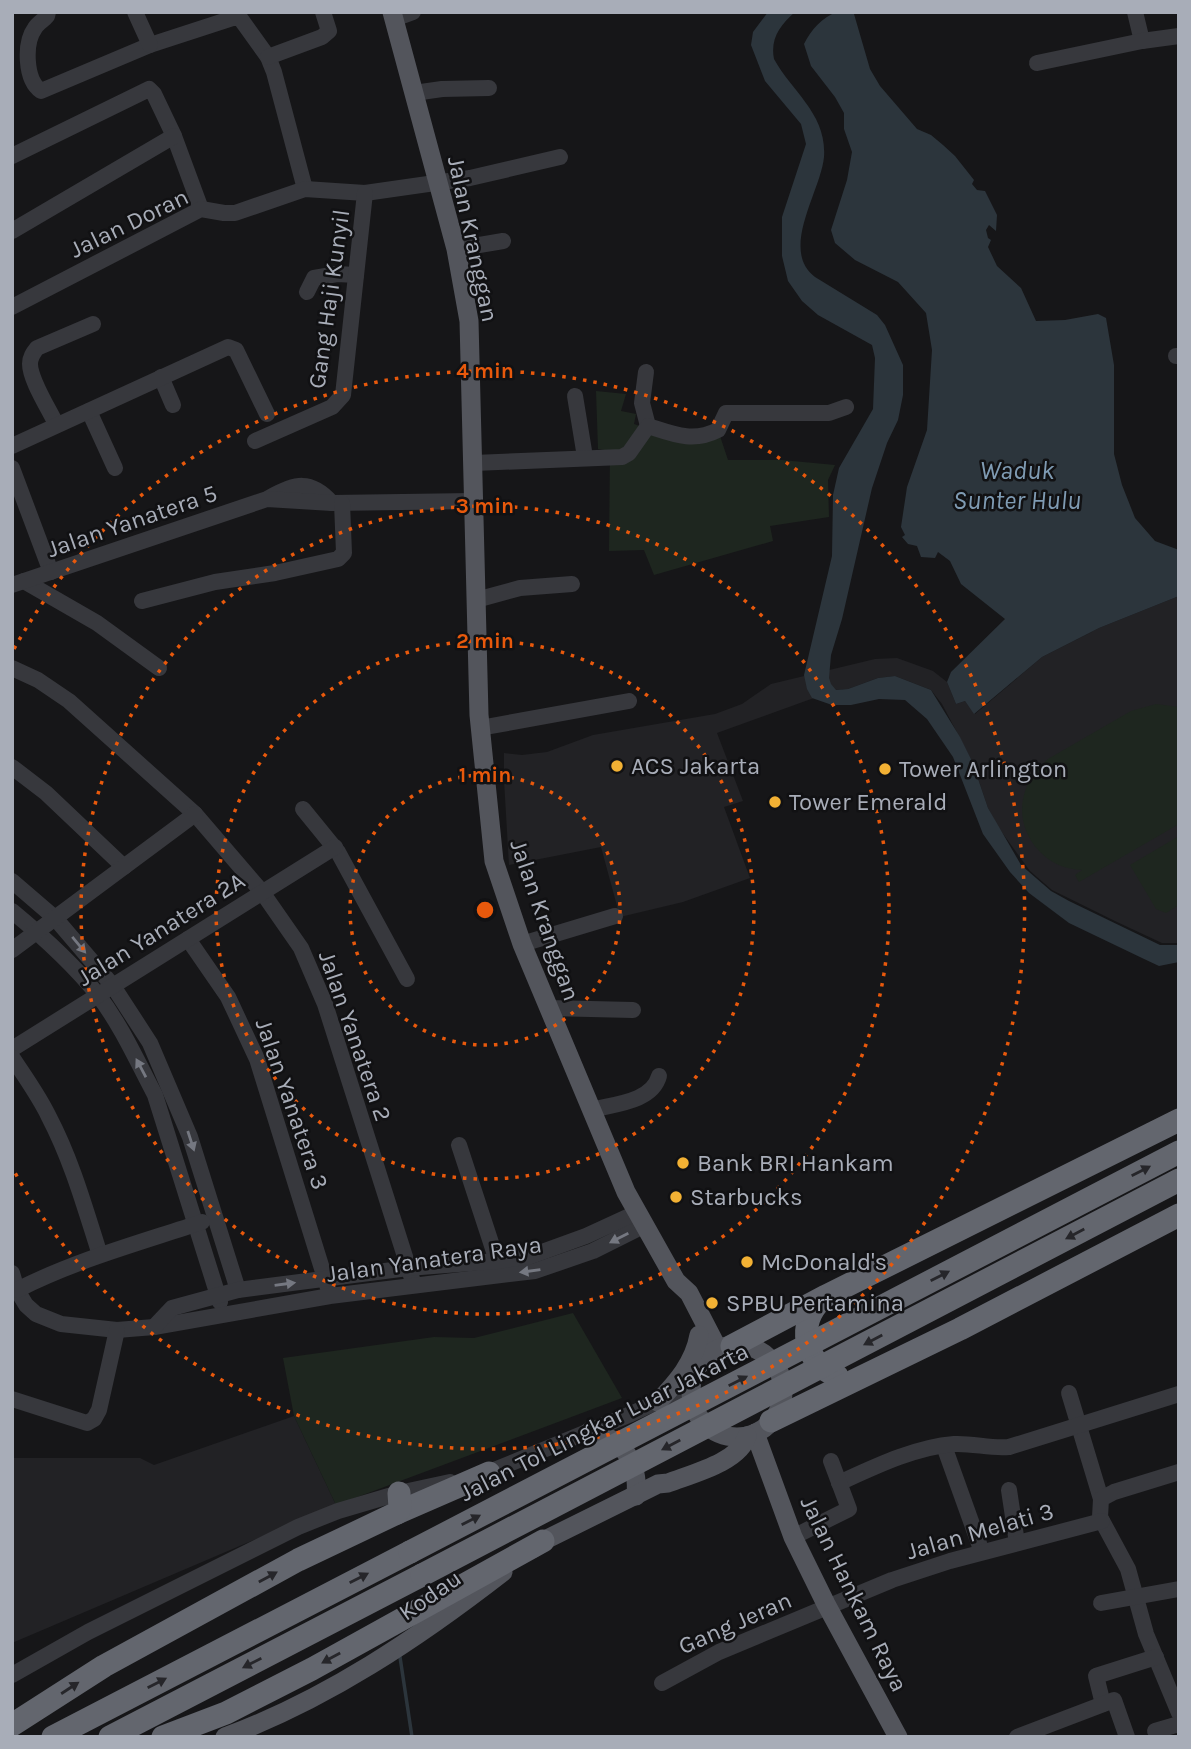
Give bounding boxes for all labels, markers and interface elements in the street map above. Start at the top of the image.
street label: Jalan Kranggan [442,154,504,324]
street label: Jalan Doran [65,182,193,264]
street label: Gang Haji Kunyil [303,208,355,390]
text: 4 min [456,359,514,383]
water label: Waduk Sunter Hulu [953,455,1081,516]
street label: Jalan Yanatera 5 [43,479,221,563]
text: 3 min [456,494,514,518]
text: 2 min [456,629,514,653]
place label: ACS Jakarta [631,752,760,780]
place label: Tower Arlington [899,755,1067,783]
marker: ACS Jakarta [609,758,625,774]
marker: Tower Arlington [877,761,893,777]
text: 1 min [459,763,511,787]
place label: Tower Emerald [789,788,947,816]
marker: Tower Emerald [767,794,783,810]
street label: Jalan Kranggan [504,836,586,1004]
street label: Jalan Yanatera 2A [72,866,250,992]
centre of rings [473,898,497,922]
one-way arrow [71,936,86,954]
street label: Jalan Yanatera 2 [313,947,397,1125]
street label: Jalan Yanatera 3 [250,1015,334,1193]
one-way arrow [135,1058,146,1078]
one-way arrow [187,1131,197,1152]
place label: Bank BRI Hankam [697,1149,894,1177]
marker: Bank BRI Hankam [675,1155,691,1171]
one-way arrow [1132,1166,1152,1178]
place label: Starbucks [690,1183,803,1211]
marker: Starbucks [668,1189,684,1205]
one-way arrow [1065,1229,1085,1240]
street label: Jalan Yanatera Raya [325,1230,543,1288]
one-way arrow [609,1233,629,1244]
place label: McDonald's [761,1248,887,1276]
marker: McDonald's [739,1254,755,1270]
one-way arrow [519,1266,541,1277]
one-way arrow [930,1271,950,1283]
one-way arrow [274,1278,296,1289]
place label: SPBU Pertamina [726,1289,904,1317]
marker: SPBU Pertamina [704,1295,720,1311]
one-way arrow [863,1334,883,1345]
street label: Jalan Tol Lingkar Luar Jakarta [455,1337,753,1507]
one-way arrow [728,1376,748,1387]
one-way arrow [662,1439,681,1451]
street label: Jalan Hankam Raya [795,1492,913,1696]
street label: Jalan Melati 3 [903,1497,1057,1565]
one-way arrow [461,1515,481,1526]
street label: Kodau [393,1564,467,1626]
one-way arrow [258,1571,278,1583]
one-way arrow [349,1573,369,1584]
street label: Gang Jeran [674,1586,796,1660]
one-way arrow [322,1652,341,1664]
one-way arrow [242,1657,262,1669]
one-way arrow [147,1677,167,1689]
one-way arrow [60,1682,79,1695]

